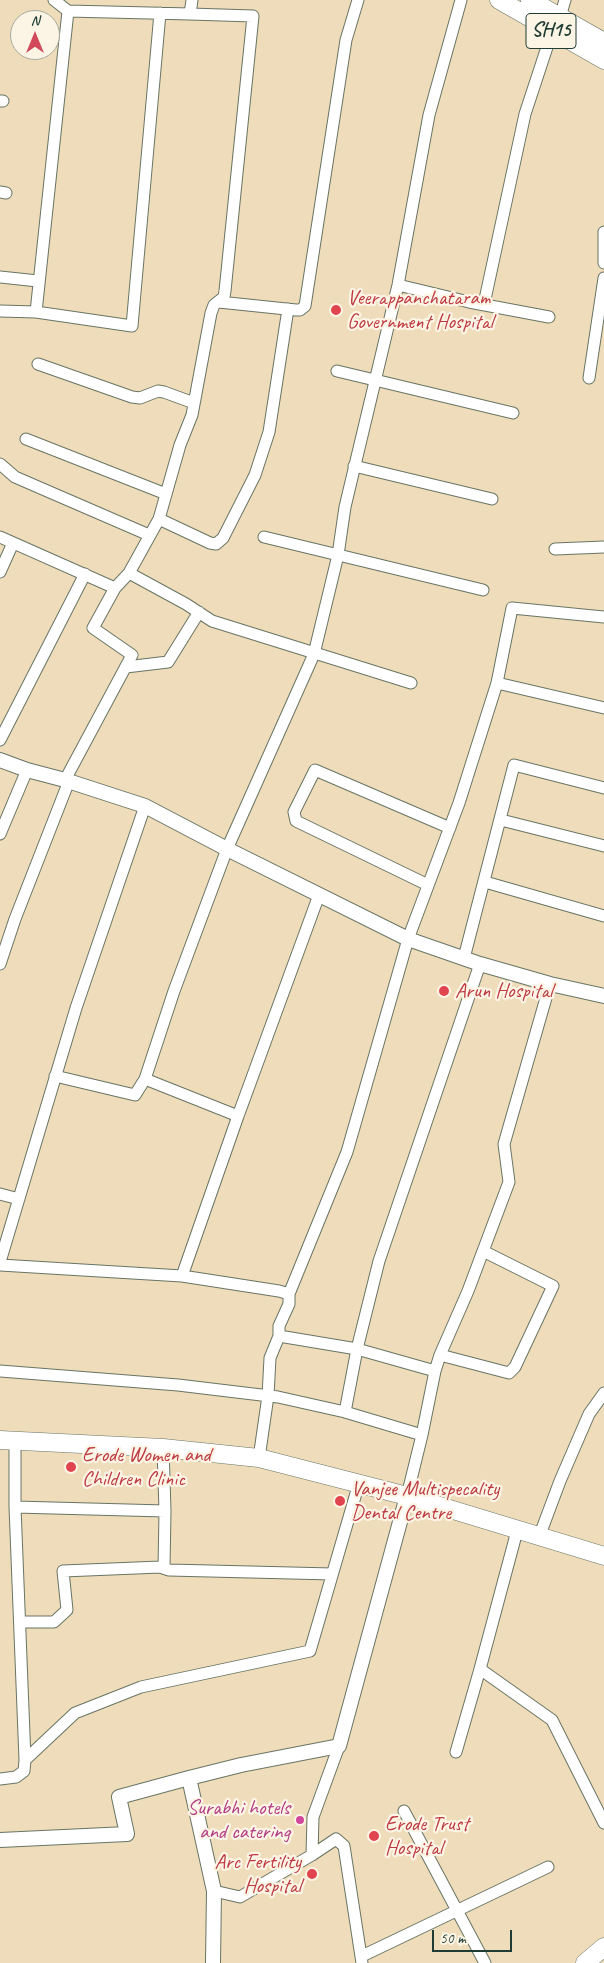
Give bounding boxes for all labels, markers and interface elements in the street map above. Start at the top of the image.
north arrow [10,10,60,60]
text: N [31,12,39,29]
road number: SH15 [526,14,576,48]
place label: Veerappanchataram Government Hospital [347,285,493,335]
marker: Veerappanchataram Government Hospital [329,303,343,317]
place label: Arun Hospital [455,978,553,1004]
marker: Arun Hospital [437,984,451,998]
place label: Erode Women and Children Clinic [82,1442,211,1492]
marker: Erode Women and Children Clinic [64,1460,78,1474]
place label: Vanjee Multispecality Dental Centre [351,1476,499,1526]
marker: Vanjee Multispecality Dental Centre [333,1494,347,1508]
place label: Surabhi hotels and catering [187,1795,290,1845]
place label: Erode Trust Hospital [385,1811,469,1861]
marker: Surabhi hotels and catering [294,1814,306,1826]
marker: Erode Trust Hospital [367,1829,381,1843]
place label: Arc Fertility Hospital [215,1849,301,1899]
marker: Arc Fertility Hospital [305,1867,319,1881]
scale bar [434,1920,514,1952]
text: 50 m [440,1929,466,1948]

